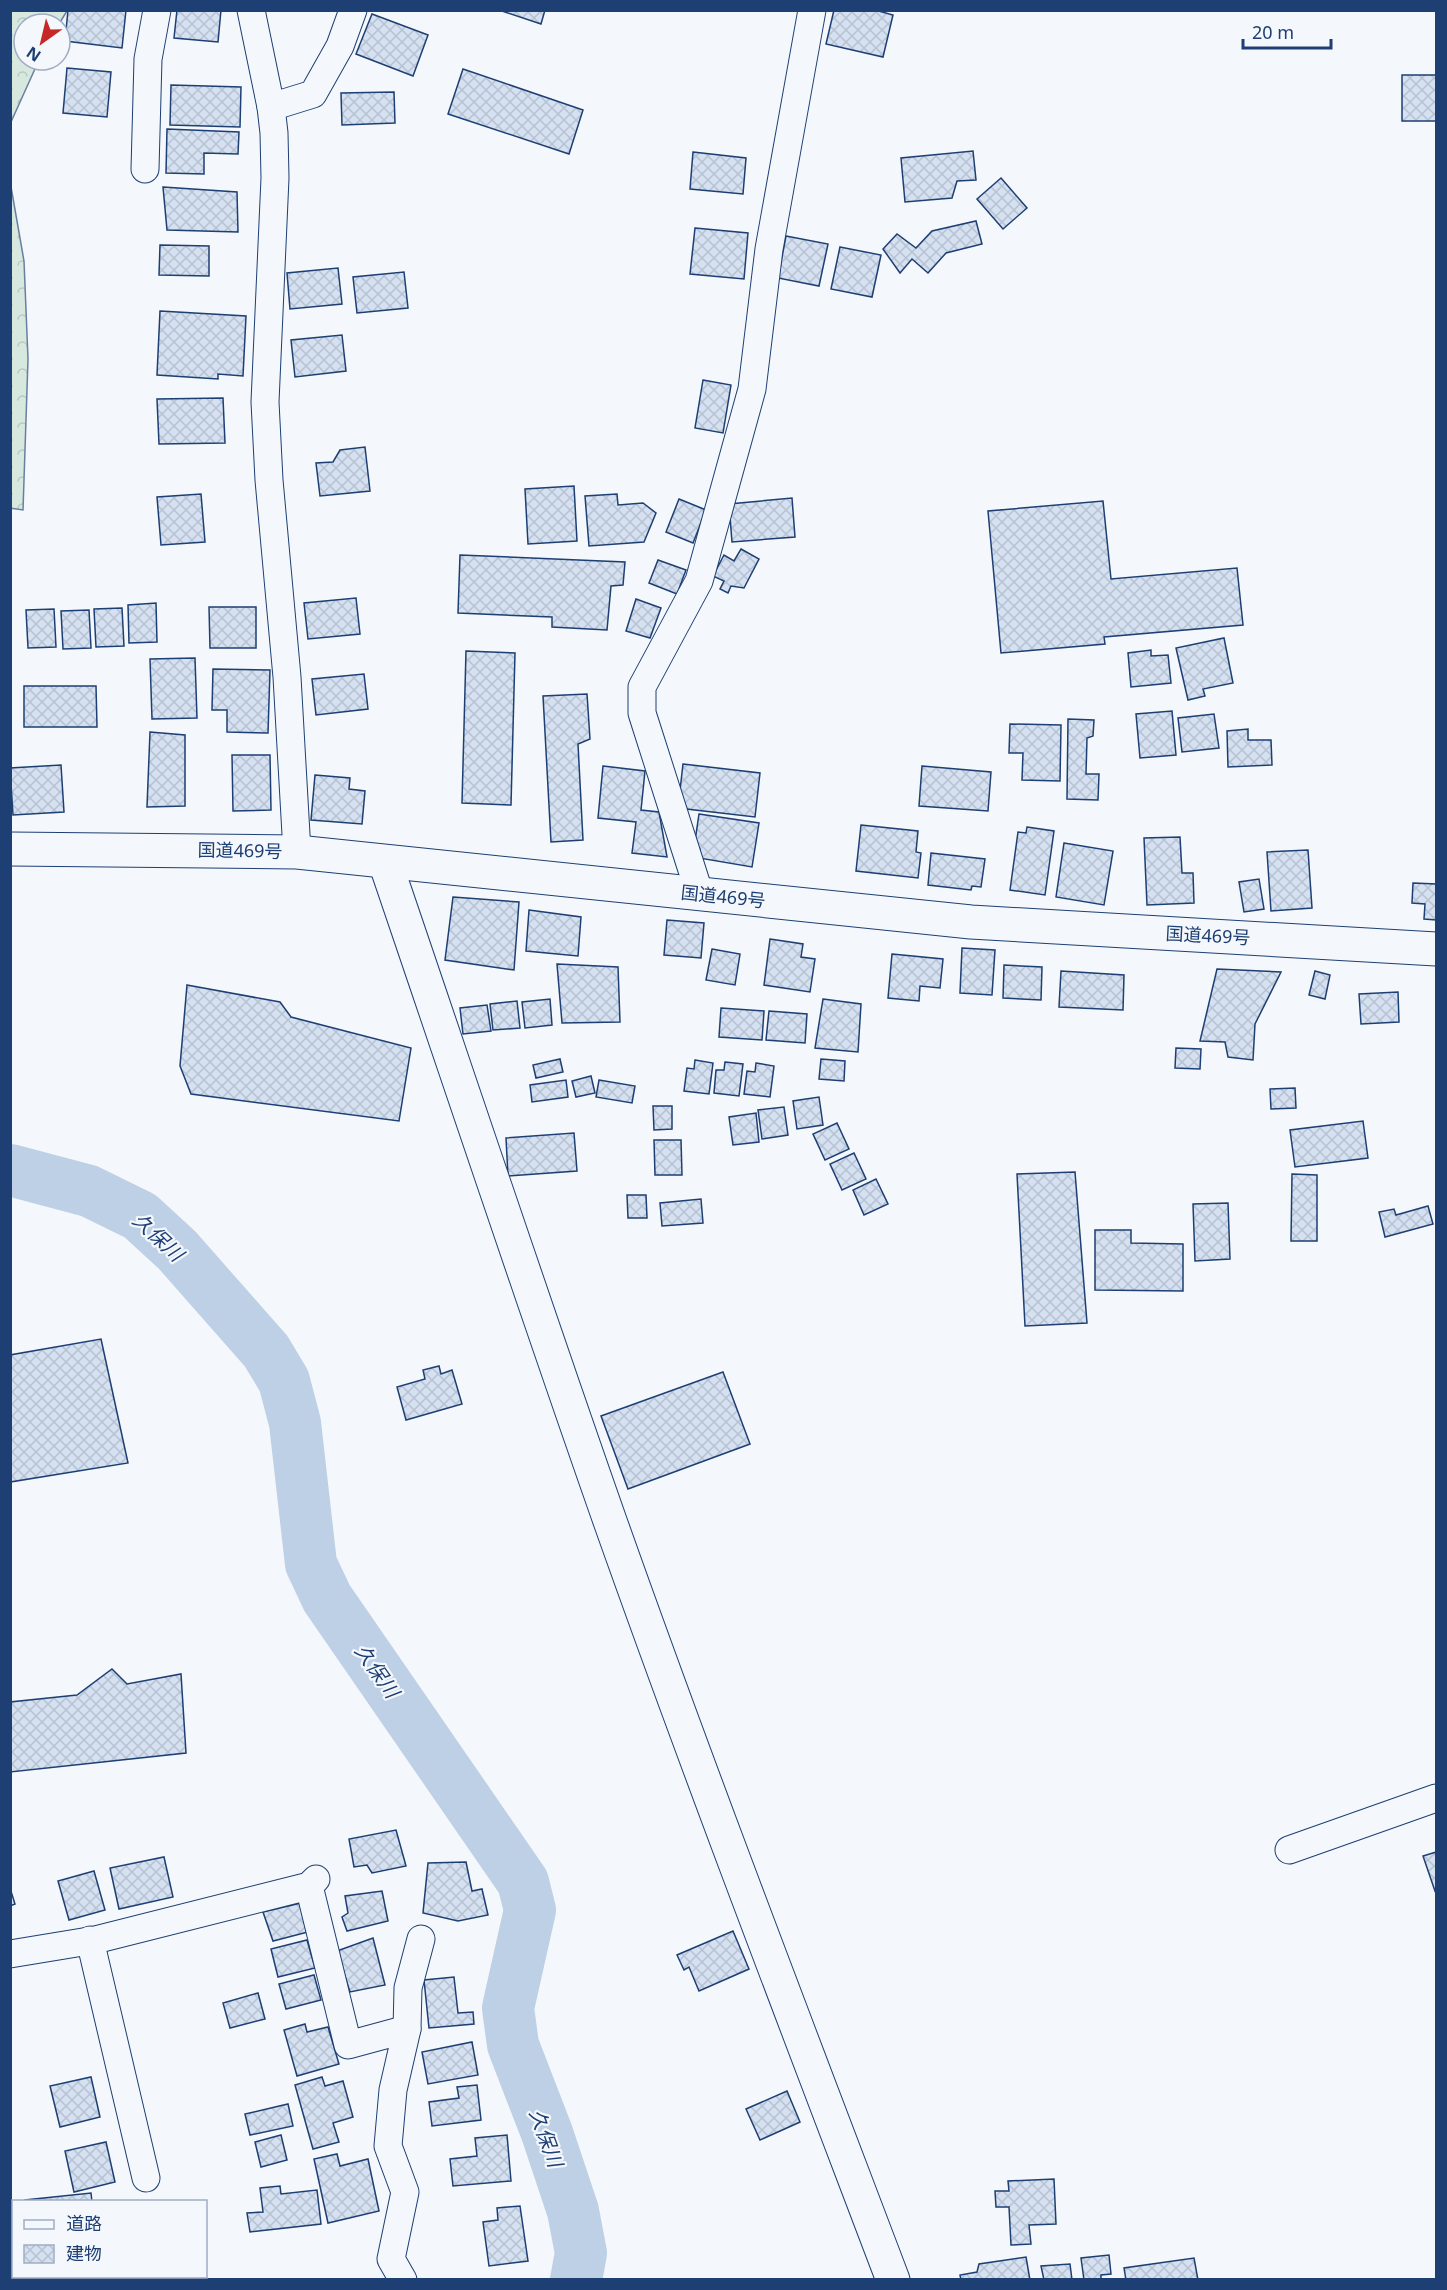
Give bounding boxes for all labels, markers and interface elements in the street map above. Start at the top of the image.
north arrow [12,12,72,72]
scale bar [1243,12,1332,50]
text: 20 m [1252,20,1294,44]
text: N [22,42,45,67]
street label: 国道469号 [197,837,283,863]
street label: 国道469号 [680,880,767,912]
street label: 国道469号 [1165,921,1251,949]
water label: 久保川 [127,1206,191,1268]
water label: 久保川 [349,1638,407,1705]
water label: 久保川 [524,2105,570,2173]
legend [12,2200,207,2278]
text: 道路 [66,2211,102,2235]
text: 建物 [66,2241,102,2265]

